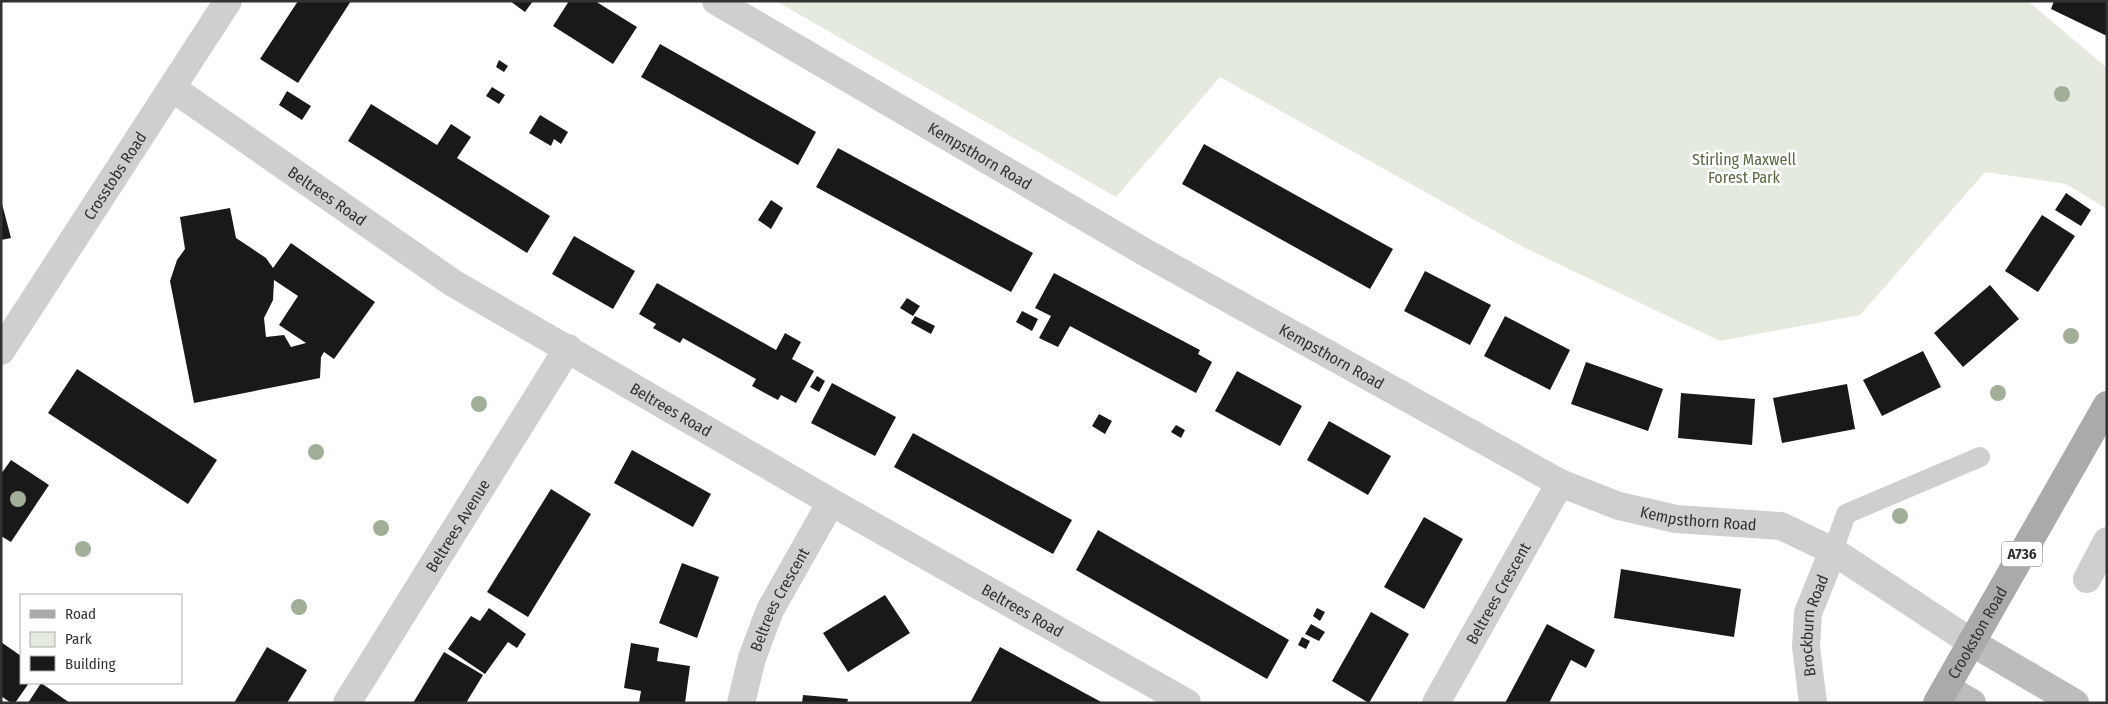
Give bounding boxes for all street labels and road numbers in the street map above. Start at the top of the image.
street label: Kempsthorn Road [925,118,1035,194]
street label: Crosstobs Road [80,129,151,223]
street label: Beltrees Road [284,162,370,230]
street label: Kempsthorn Road [1276,320,1387,393]
street label: Beltrees Road [627,379,715,441]
street label: Beltrees Avenue [422,476,494,576]
street label: Kempsthorn Road [1638,502,1757,534]
street label: Beltrees Crescent [1462,539,1535,648]
road number: A736 [2002,542,2042,566]
street label: Beltrees Crescent [746,544,814,654]
street label: Brockburn Road [1797,572,1833,678]
street label: Beltrees Road [978,580,1067,641]
street label: Crookston Road [1944,583,2011,682]

